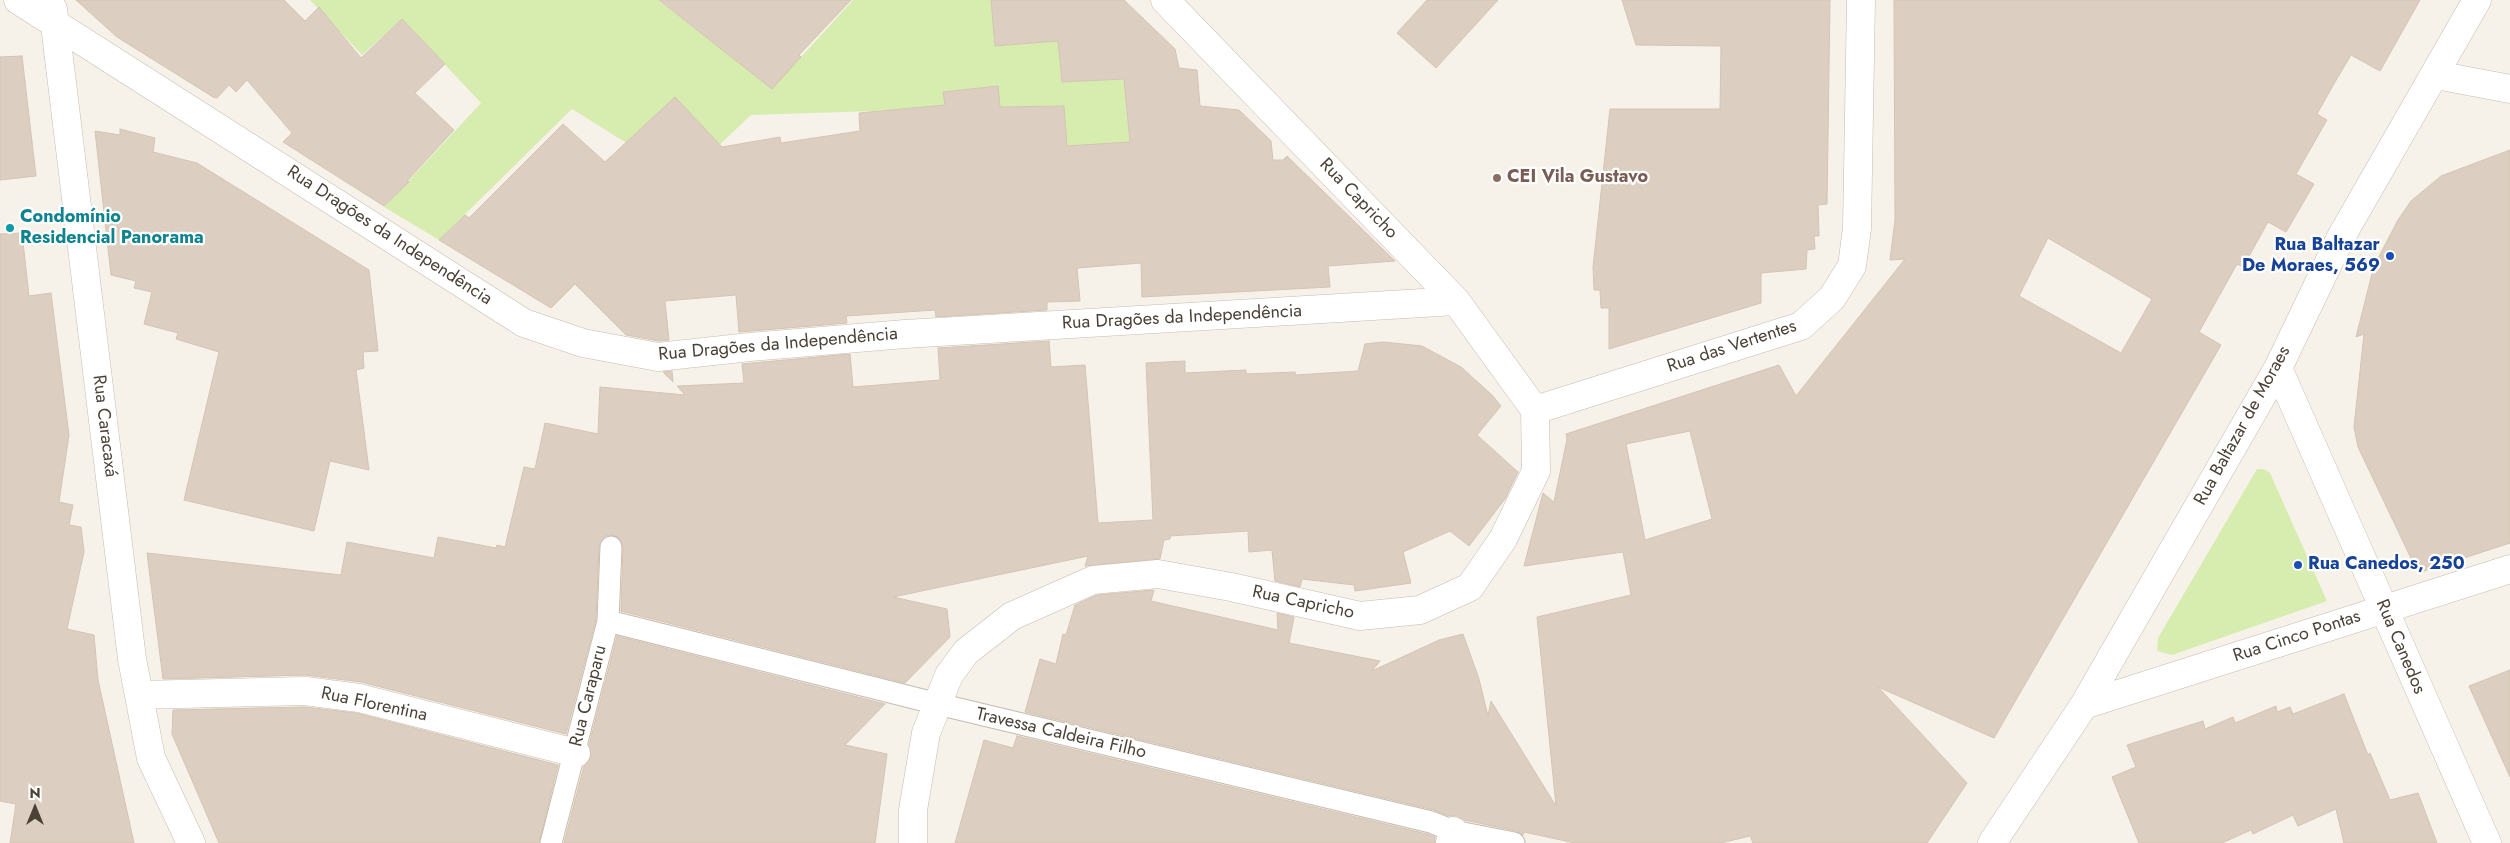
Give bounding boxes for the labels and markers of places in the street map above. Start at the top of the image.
place label: CEI Vila Gustavo [1507,167,1648,189]
marker: CEI Vila Gustavo [1491,172,1503,184]
place label: Condomínio Residencial Panorama [20,207,204,250]
marker: Condomínio Residencial Panorama [4,222,16,234]
place label: Rua Baltazar De Moraes, 569 [2242,235,2380,278]
marker: Rua Baltazar De Moraes, 569 [2384,250,2396,262]
place label: Rua Canedos, 250 [2308,554,2465,576]
marker: Rua Canedos, 250 [2292,559,2304,571]

